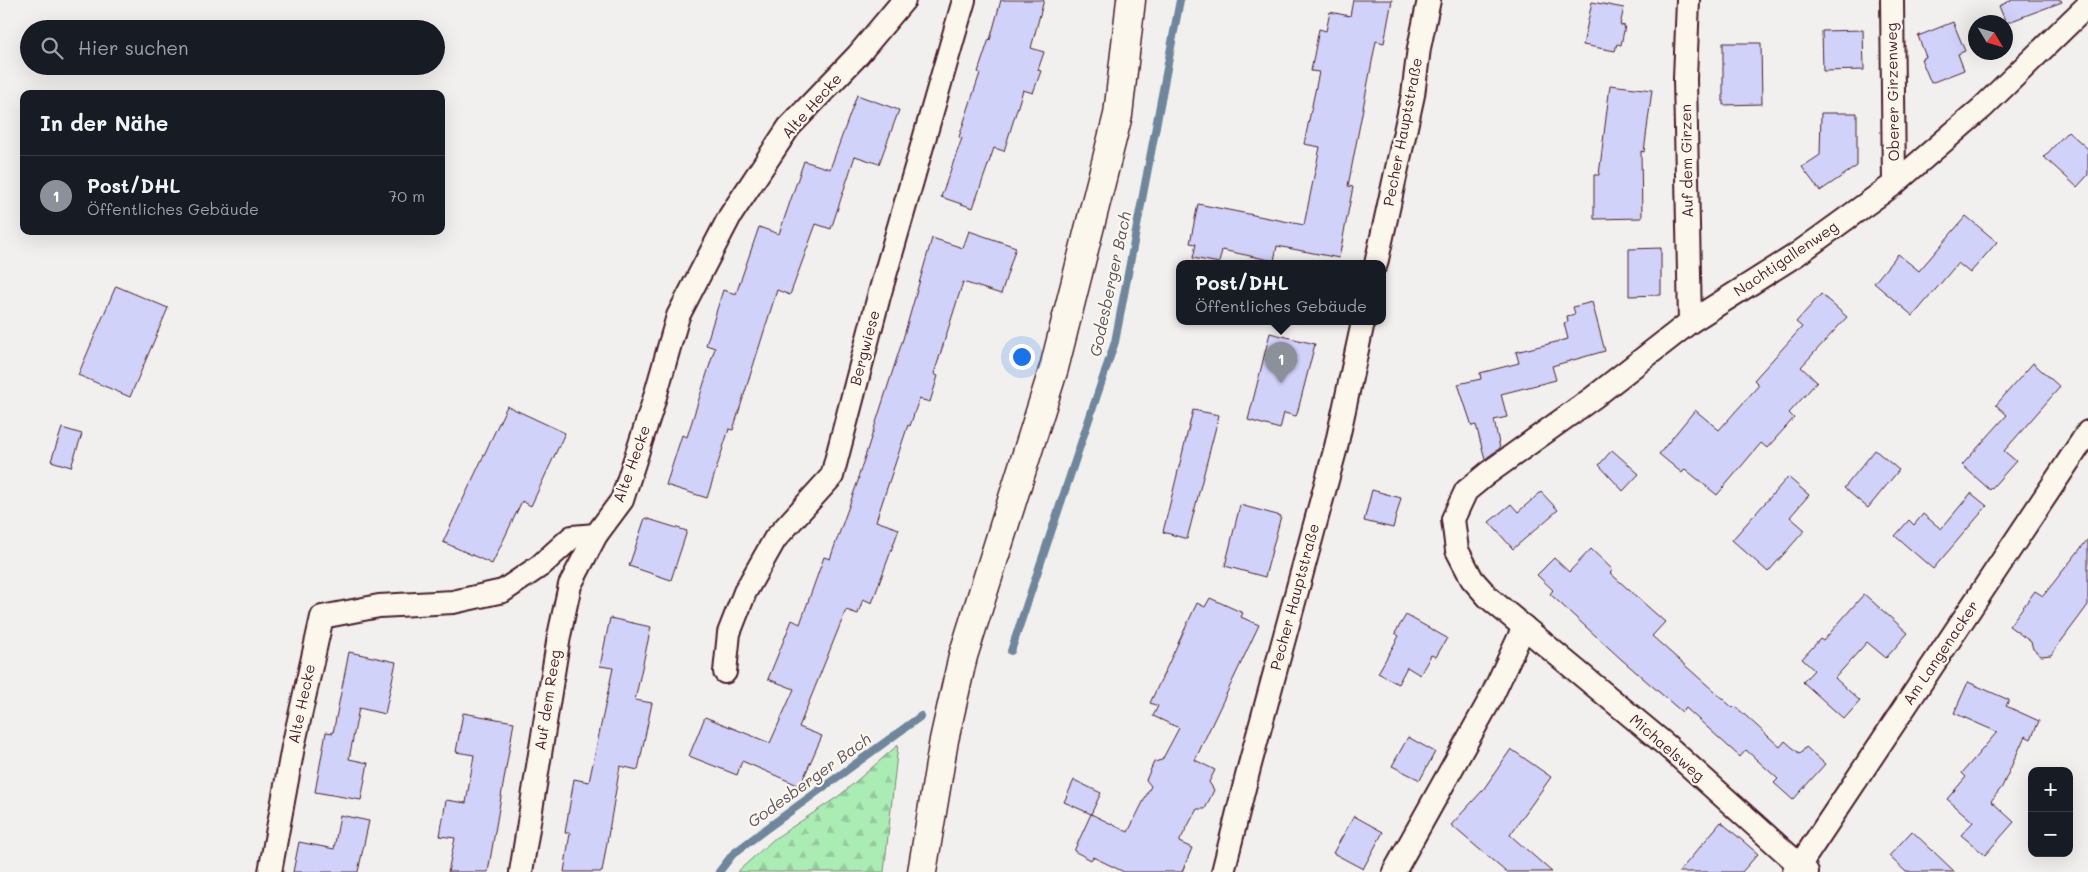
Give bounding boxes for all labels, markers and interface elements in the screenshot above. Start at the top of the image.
north arrow [1968,15,2013,60]
search box [20,20,445,75]
street label: Oberer Girzenweg [1881,22,1903,162]
icon: search [38,34,66,62]
text: Hier suchen [78,35,189,60]
street label: Pecher Hauptstraße [1378,56,1426,208]
street label: Alte Hecke [777,69,846,142]
street label: Auf dem Girzen [1675,104,1697,218]
text: In der Nähe [40,109,168,136]
text: Post/DHL [87,173,181,198]
text: 1 [52,185,60,206]
text: 70 m [388,185,425,206]
text: Öffentliches Gebäude [87,198,259,219]
water label: Godesberger Bach [1084,209,1135,358]
street label: Nachtigallenweg [1729,216,1842,300]
popup [1176,260,1386,325]
text: Post/DHL [1195,270,1289,295]
text: Öffentliches Gebäude [1195,295,1367,316]
street label: Bergwiese [844,308,884,387]
pin: 1 [1265,342,1297,383]
your location [1009,344,1035,370]
street label: Alte Hecke [608,422,654,505]
street label: Pecher Hauptstraße [1265,521,1323,672]
street label: Am Langenacker [1898,596,1983,709]
street label: Auf dem Reeg [529,648,565,752]
street label: Alte Hecke [283,662,319,745]
street label: Michaelsweg [1626,709,1710,786]
water label: Godesberger Bach [743,728,875,832]
map controls [2028,767,2073,857]
button: + [2028,767,2073,812]
button: − [2028,812,2073,857]

